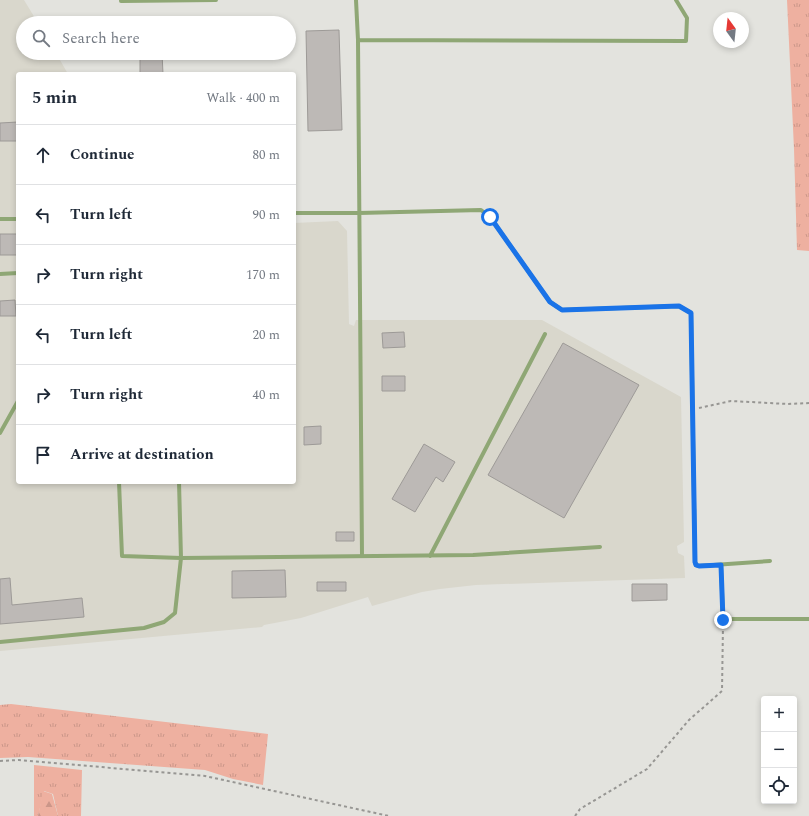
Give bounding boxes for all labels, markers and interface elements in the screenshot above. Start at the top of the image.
north arrow [713,12,749,48]
search box [16,16,296,60]
icon: search [30,27,52,49]
text: Search here [62,27,140,50]
text: 5 min [32,85,77,111]
text: Walk · 400 m [206,88,280,108]
text: Continue [70,143,135,166]
icon: ahead [32,144,54,166]
text: 80 m [253,145,280,165]
text: Turn left [70,203,132,226]
icon: left [32,204,54,226]
text: 90 m [253,205,280,225]
route start [481,208,499,226]
text: Turn right [70,263,143,286]
icon: right [32,264,54,286]
text: 170 m [246,265,280,285]
text: Turn left [70,323,132,346]
icon: left [32,324,54,346]
text: 20 m [253,325,280,345]
text: Turn right [70,383,143,406]
icon: right [32,384,54,406]
text: 40 m [253,385,280,405]
text: Arrive at destination [70,443,214,466]
icon: arrive [32,444,54,466]
route end [714,611,732,629]
map controls [761,696,797,804]
button: + [761,696,797,732]
button: − [761,732,797,768]
button: locate [761,768,797,804]

